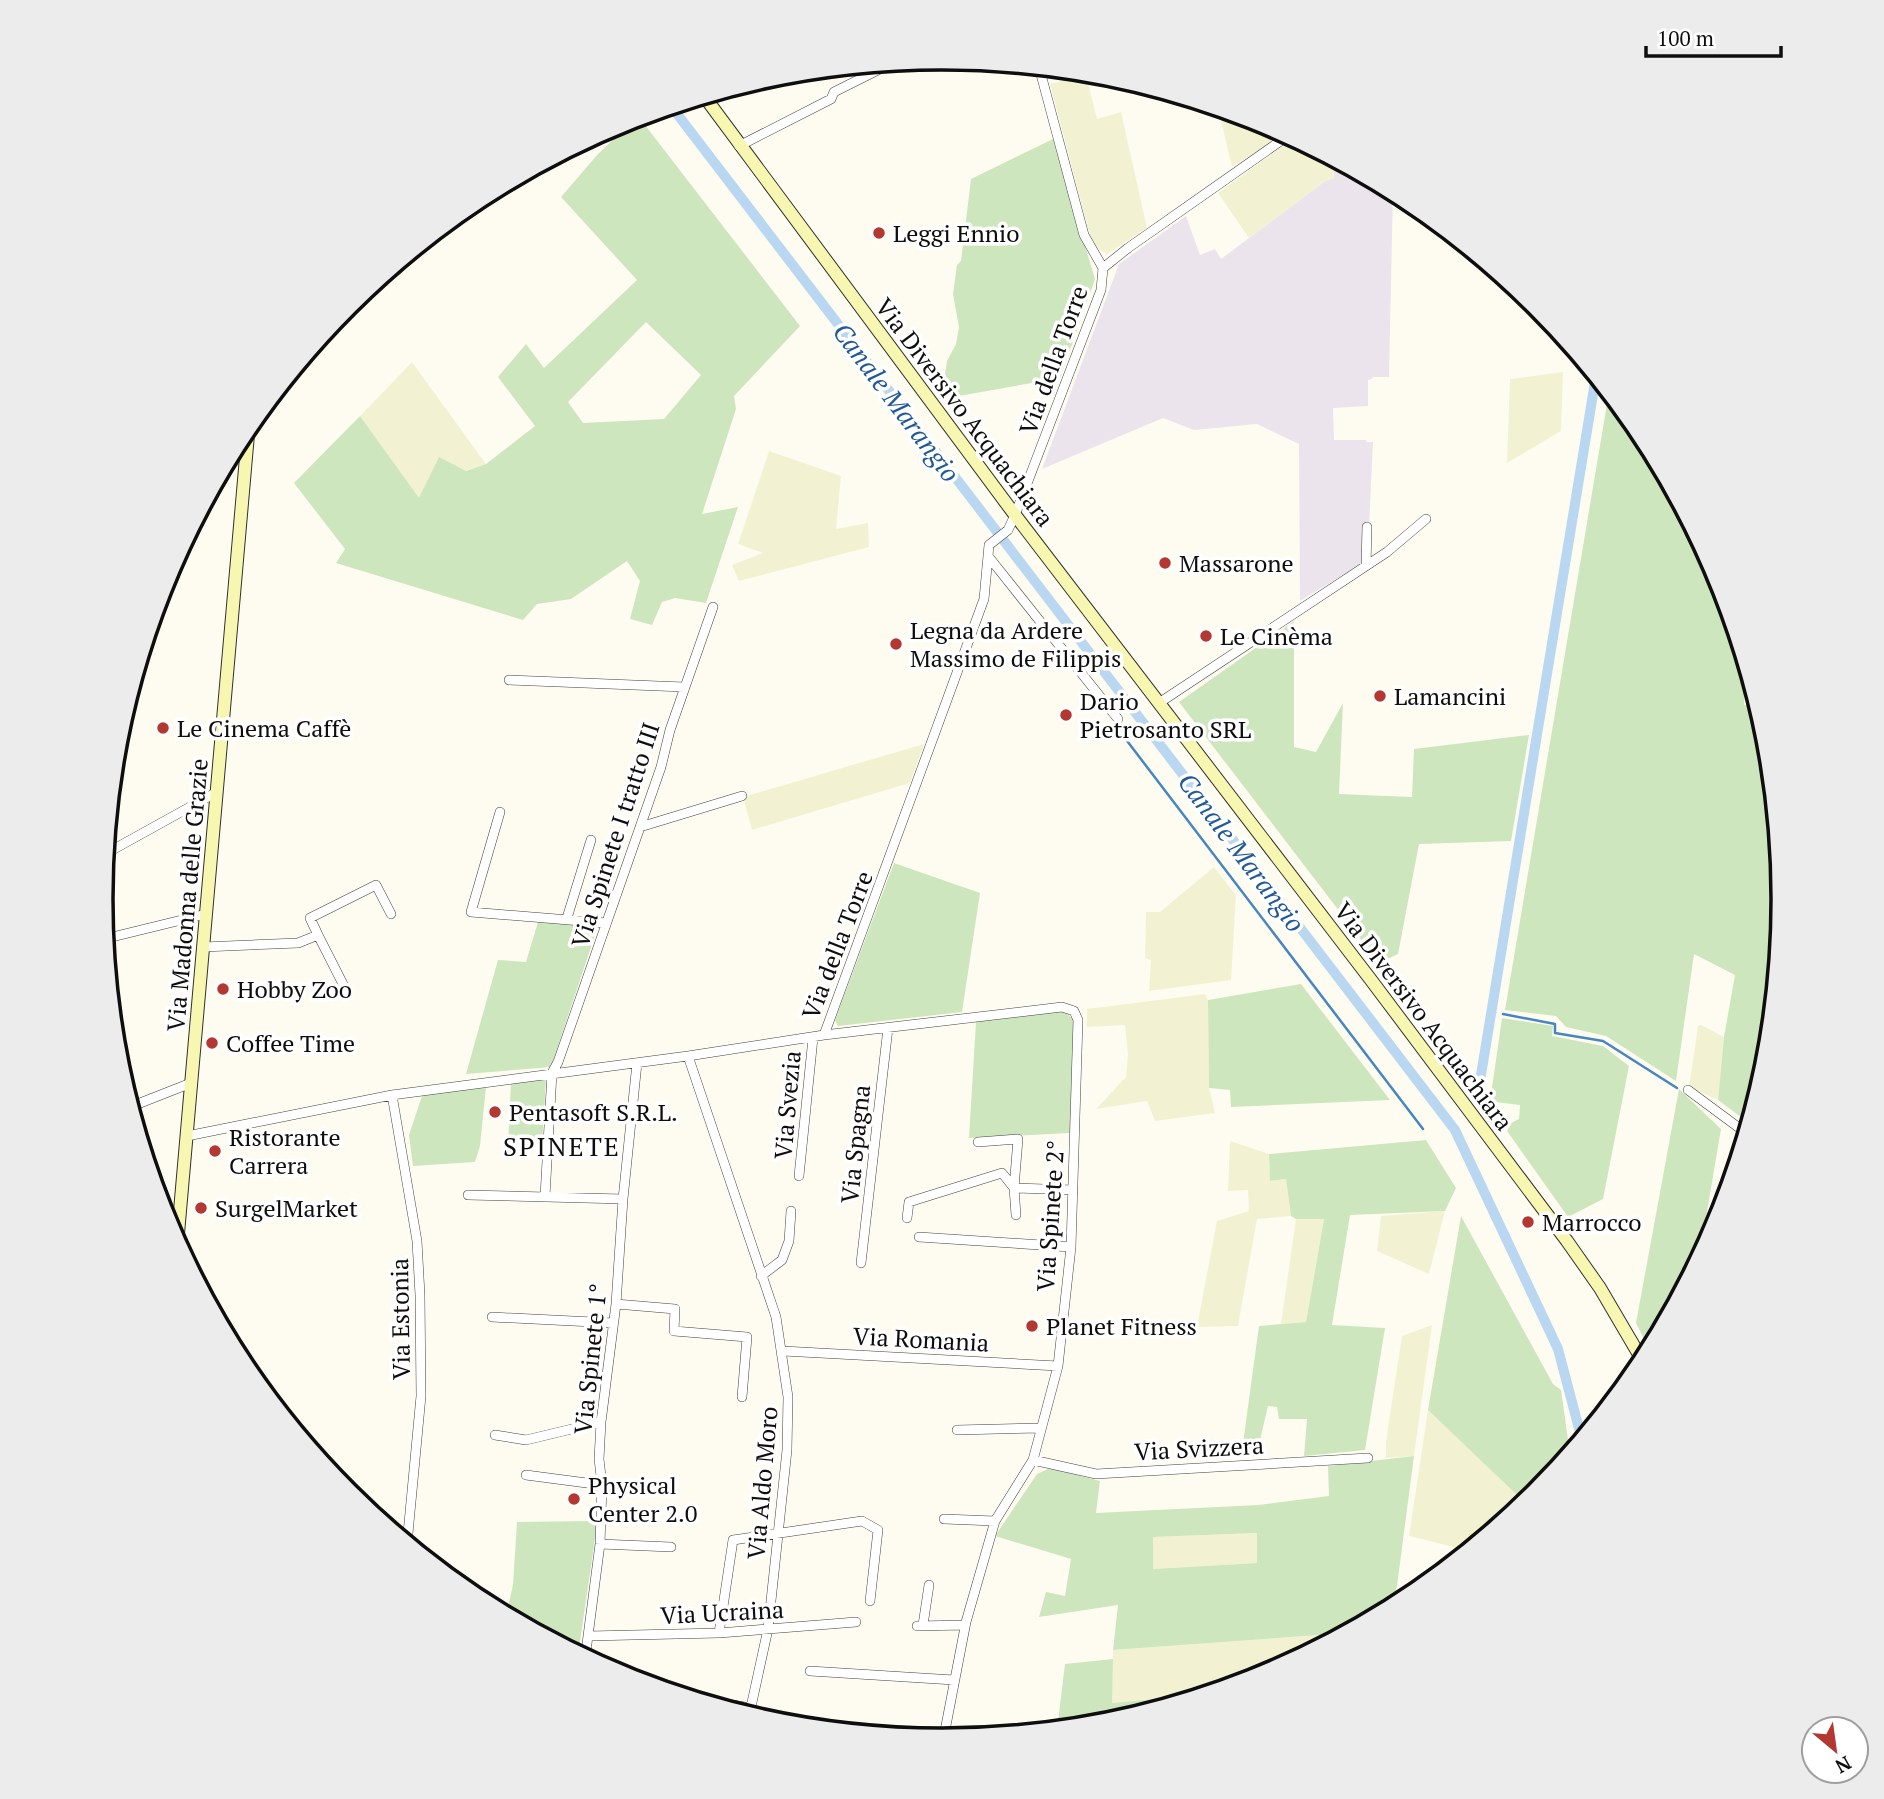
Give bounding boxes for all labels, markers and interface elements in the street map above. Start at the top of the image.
scale bar [1646,14,1781,58]
text: 100 m [1657,24,1714,52]
place label: Leggi Ennio [893,217,1020,249]
marker: Leggi Ennio [871,225,887,241]
street label: Via della Torre [1011,281,1095,439]
street label: Via Diversivo Acquachiara [869,291,1061,533]
water label: Canale Marangio [826,315,968,489]
place label: Massarone [1179,547,1294,579]
marker: Massarone [1157,555,1173,571]
place label: Legna da Ardere Massimo de Filippis [910,614,1122,674]
place label: Le Cinèma [1220,620,1333,652]
marker: Le Cinèma [1198,628,1214,644]
marker: Legna da Ardere Massimo de Filippis [888,636,904,652]
place label: Lamancini [1394,680,1506,712]
place label: Dario Pietrosanto SRL [1080,685,1251,745]
marker: Lamancini [1372,688,1388,704]
marker: Dario Pietrosanto SRL [1058,707,1074,723]
place label: Le Cinema Caffè [177,712,351,744]
street label: Via Spinete I tratto III [563,718,667,952]
marker: Le Cinema Caffè [155,720,171,736]
street label: Via Madonna delle Grazie [159,757,215,1033]
water label: Canale Marangio [1171,765,1313,939]
street label: Via della Torre [794,866,880,1024]
street label: Via Diversivo Acquachiara [1328,895,1520,1137]
place label: Hobby Zoo [237,973,352,1005]
marker: Hobby Zoo [215,981,231,997]
place label: Coffee Time [226,1027,355,1059]
marker: Coffee Time [204,1035,220,1051]
street label: Via Svezia [766,1049,808,1161]
street label: Via Spagna [833,1083,877,1205]
place label: Pentasoft S.R.L. [509,1096,678,1128]
marker: Pentasoft S.R.L. [487,1104,503,1120]
place label: Ristorante Carrera [229,1121,341,1181]
district label: SPINETE [503,1129,621,1163]
street label: Via Spinete 2° [1029,1139,1071,1293]
marker: Ristorante Carrera [207,1143,223,1159]
place label: SurgelMarket [215,1192,358,1224]
marker: SurgelMarket [193,1200,209,1216]
place label: Marrocco [1542,1206,1641,1238]
marker: Marrocco [1520,1214,1536,1230]
street label: Via Estonia [383,1258,417,1380]
street label: Via Spinete 1° [566,1282,614,1436]
place label: Planet Fitness [1046,1310,1197,1342]
marker: Planet Fitness [1024,1318,1040,1334]
street label: Via Romania [852,1319,990,1359]
street label: Via Aldo Moro [739,1405,785,1561]
street label: Via Svizzera [1133,1429,1265,1467]
place label: Physical Center 2.0 [588,1469,698,1529]
marker: Physical Center 2.0 [566,1491,582,1507]
street label: Via Ucraina [659,1593,785,1631]
north arrow [1800,1715,1870,1785]
text: N [1831,1751,1856,1780]

